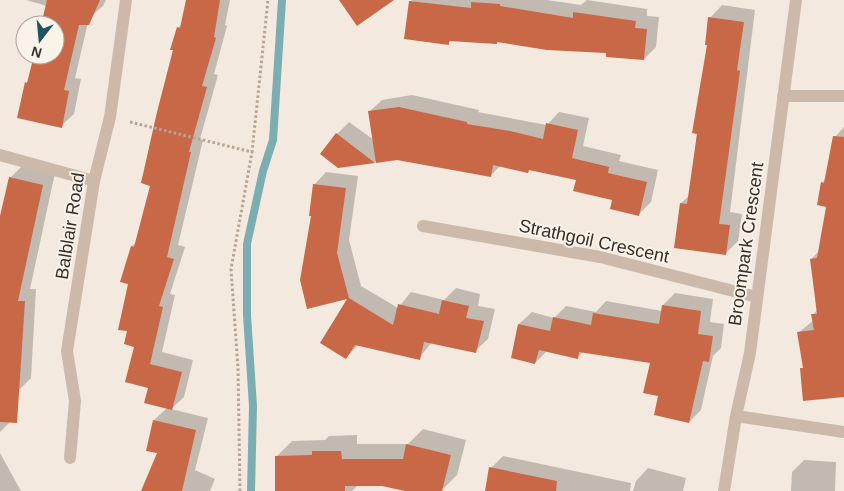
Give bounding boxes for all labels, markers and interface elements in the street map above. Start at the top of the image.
north arrow [15,15,65,65]
text: N [29,43,43,62]
street label: Broompark Crescent [725,161,767,327]
street label: Balblair Road [52,171,88,281]
street label: Strathgoil Crescent [517,215,671,267]

